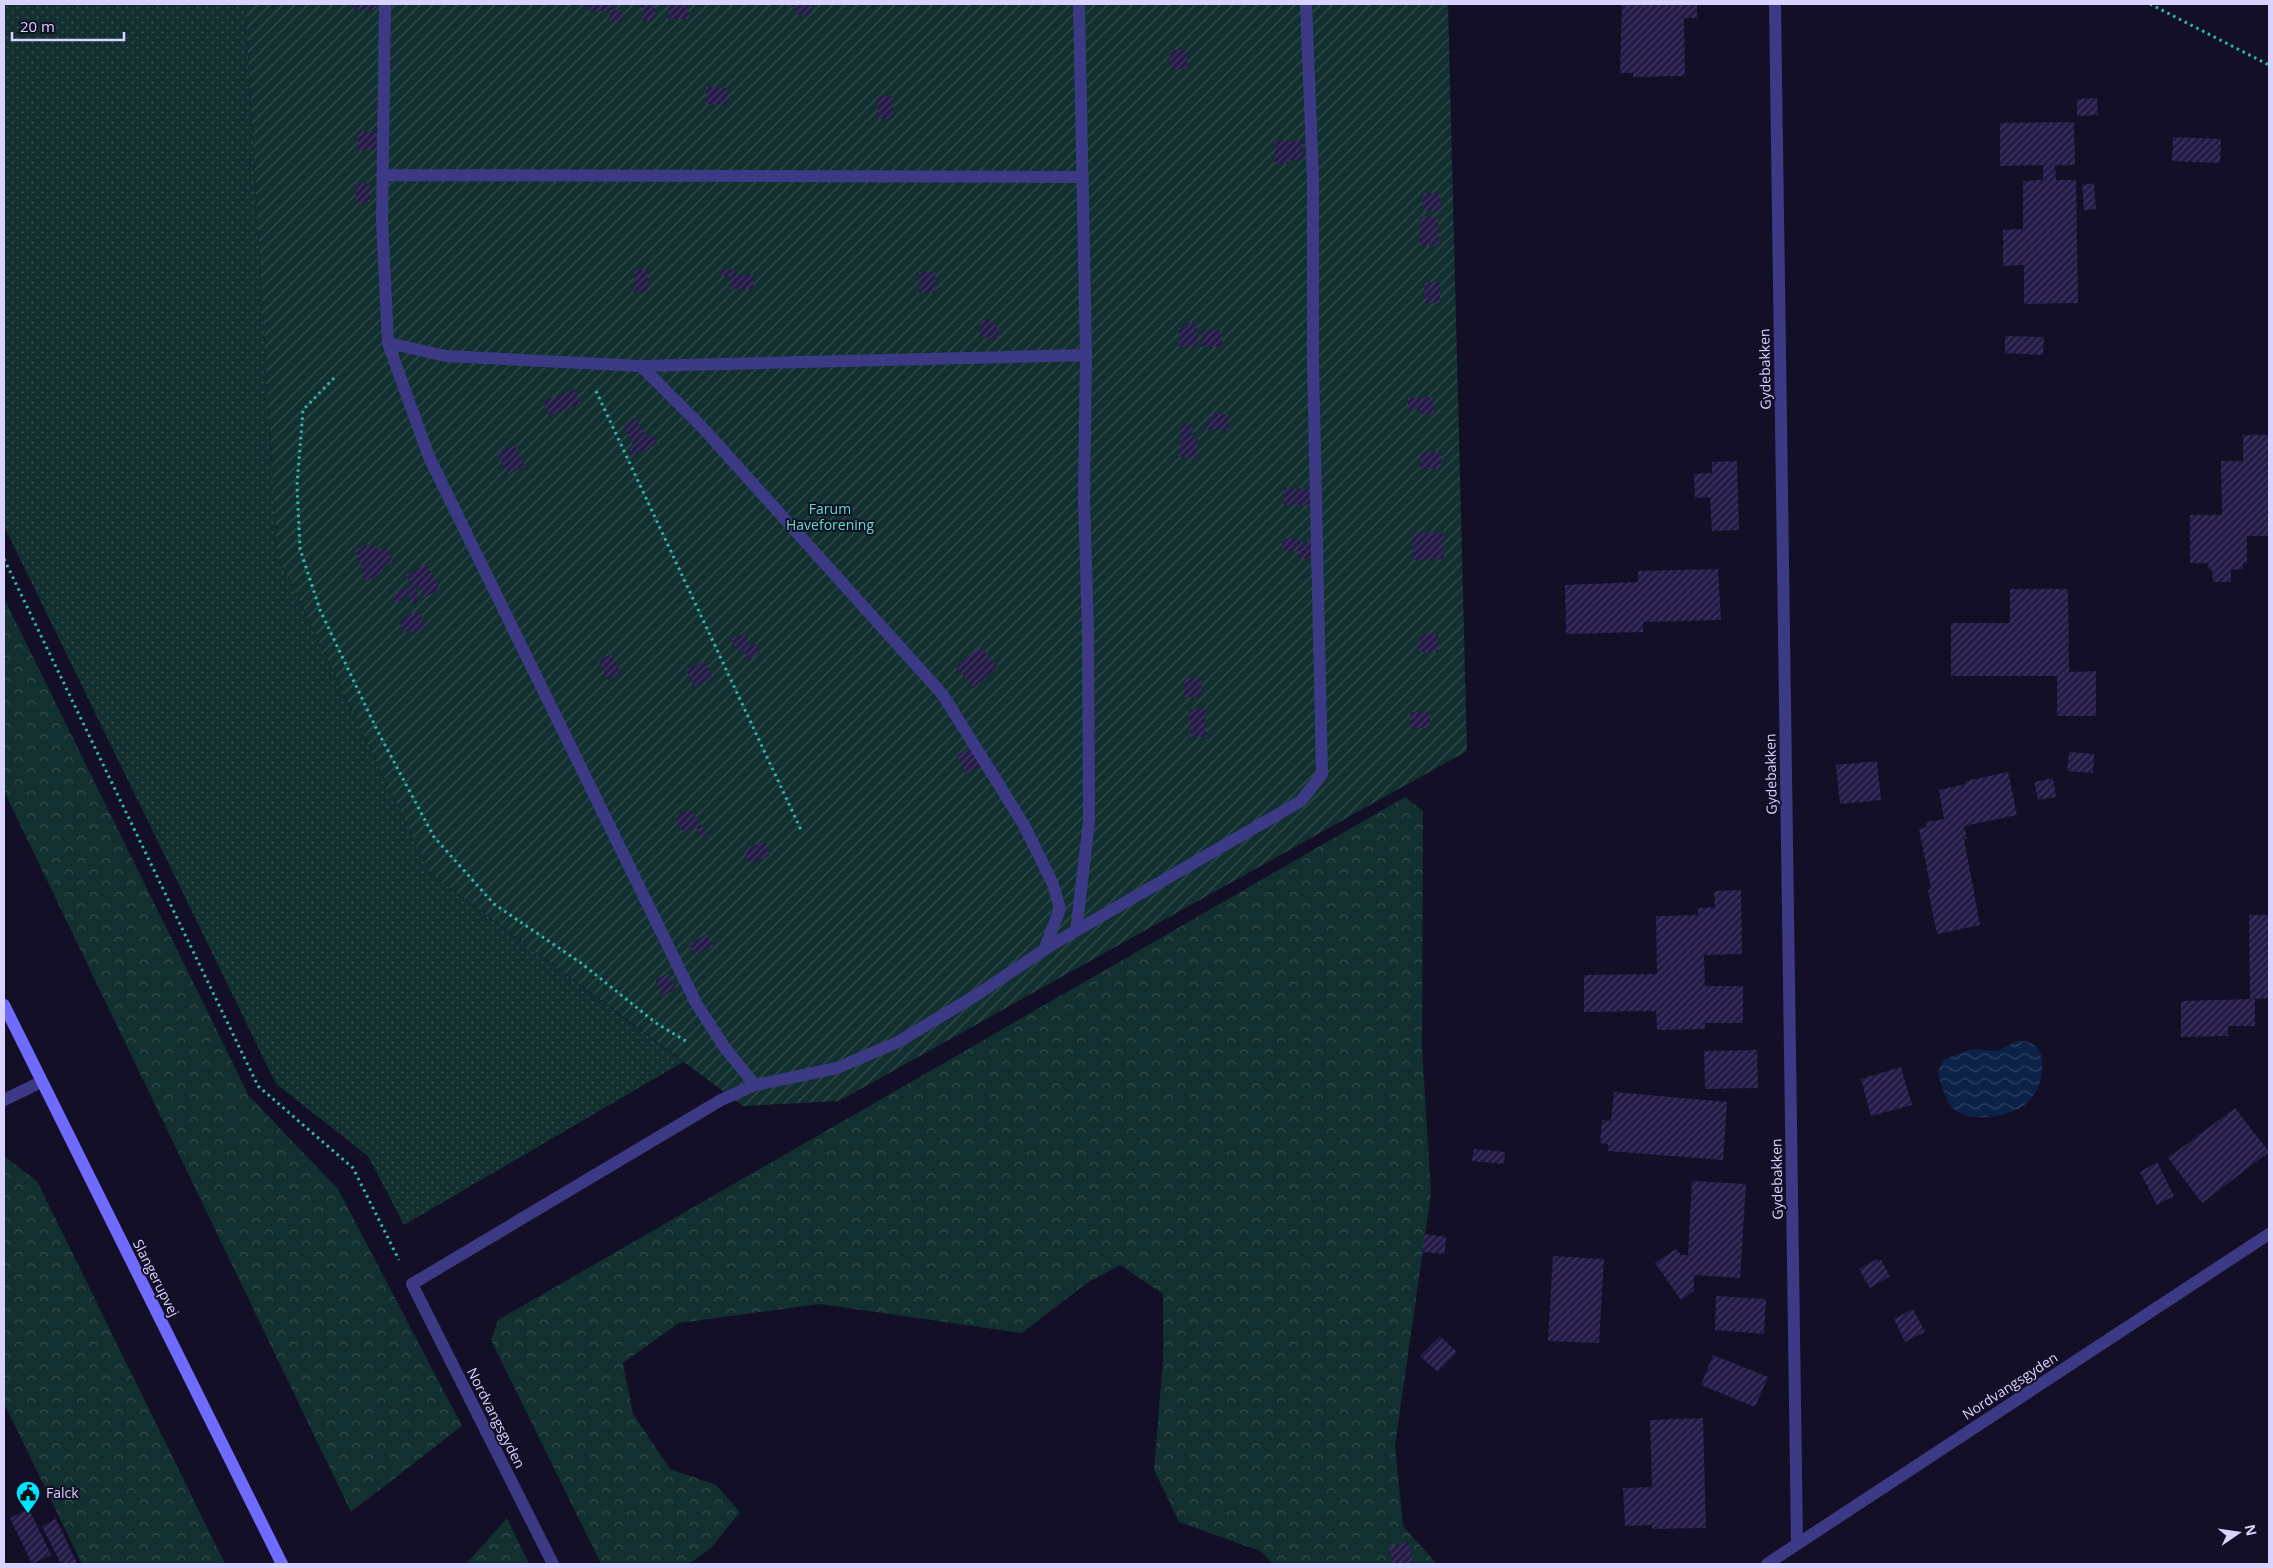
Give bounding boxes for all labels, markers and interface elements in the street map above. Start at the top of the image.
scale bar [12,10,125,42]
text: 20 m [20,16,55,36]
street label: Gydebakken [1754,328,1775,410]
park label: Farum Haveforening [786,499,874,534]
street label: Gydebakken [1760,733,1781,815]
street label: Gydebakken [1766,1138,1787,1220]
street label: Slangerupvej [129,1236,184,1320]
street label: Nordvangsgyden [1958,1348,2061,1424]
street label: Nordvangsgyden [463,1364,530,1471]
public building icon: Falck [15,1480,41,1514]
place label: Falck [46,1483,79,1502]
north arrow [2213,1508,2263,1558]
text: N [2241,1522,2262,1538]

